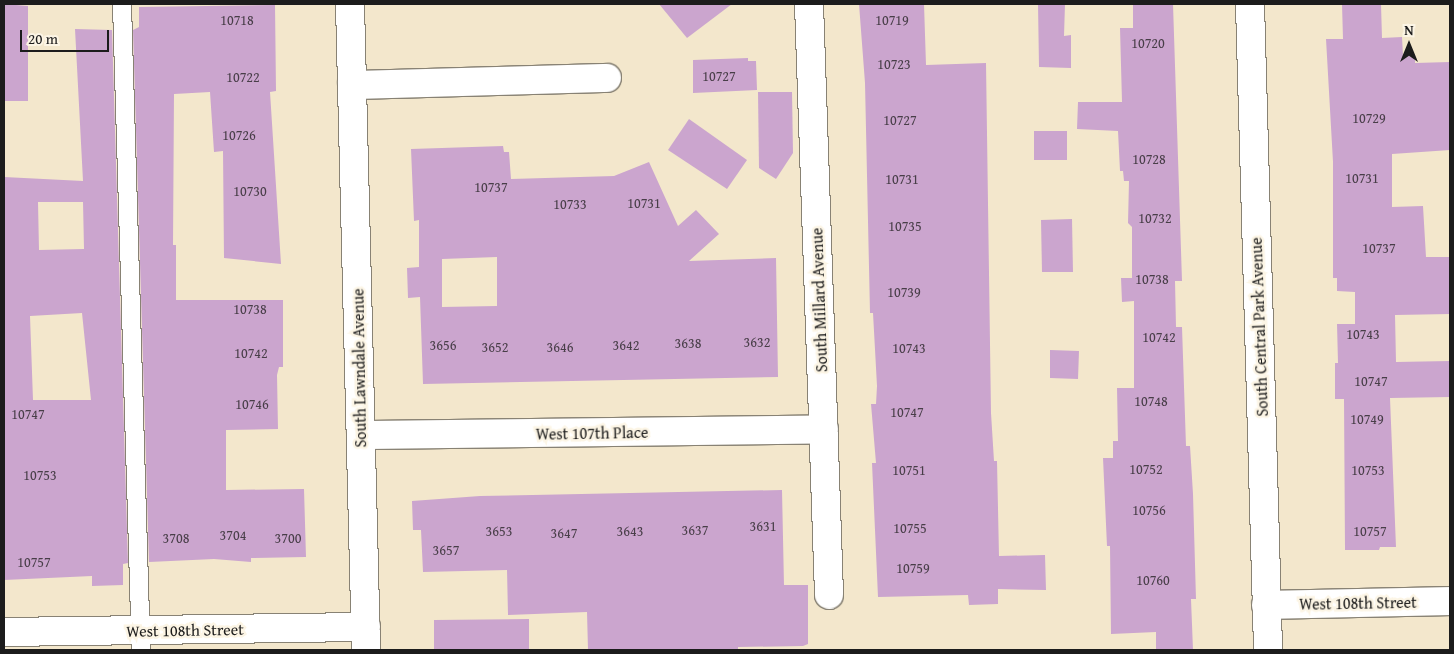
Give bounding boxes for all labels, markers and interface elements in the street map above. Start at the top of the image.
house number: 10718 [220,12,254,28]
house number: 10719 [875,12,909,28]
scale bar [22,20,111,52]
north arrow [1384,20,1434,70]
text: N [1404,20,1414,40]
text: 20 m [28,28,58,49]
house number: 10720 [1131,35,1165,51]
house number: 10723 [877,56,911,72]
house number: 10727 [702,68,736,84]
house number: 10722 [226,69,260,85]
house number: 10729 [1352,110,1386,126]
house number: 10727 [883,112,917,128]
house number: 10726 [222,127,256,143]
house number: 10728 [1132,151,1166,167]
house number: 10731 [1345,170,1379,186]
house number: 10731 [885,171,919,187]
house number: 10737 [474,179,508,195]
house number: 10730 [233,183,267,199]
house number: 10731 [627,195,661,211]
house number: 10733 [553,196,587,212]
house number: 10732 [1138,210,1172,226]
house number: 10735 [888,218,922,234]
street label: South Millard Avenue [807,227,831,373]
street label: South Central Park Avenue [1246,237,1272,417]
house number: 10737 [1362,240,1396,256]
house number: 10738 [1135,271,1169,287]
house number: 10739 [887,284,921,300]
street label: South Lawndale Avenue [348,288,370,448]
house number: 10738 [233,301,267,317]
house number: 10743 [1346,326,1380,342]
house number: 10742 [1142,329,1176,345]
house number: 3632 [744,334,770,350]
house number: 3638 [675,335,701,351]
house number: 3656 [430,337,456,353]
house number: 3642 [613,337,639,353]
house number: 3652 [482,339,508,355]
house number: 3646 [547,339,573,355]
house number: 10743 [892,340,926,356]
house number: 10742 [234,345,268,361]
house number: 10747 [1354,373,1388,389]
house number: 10748 [1134,393,1168,409]
house number: 10746 [235,396,269,412]
house number: 10747 [890,404,924,420]
house number: 10747 [11,406,45,422]
house number: 10749 [1350,411,1384,427]
street label: West 107th Place [536,422,648,444]
house number: 10752 [1129,461,1163,477]
house number: 10751 [892,462,926,478]
house number: 10753 [1351,462,1385,478]
house number: 10753 [23,467,57,483]
house number: 10756 [1132,502,1166,518]
house number: 3631 [750,518,776,534]
house number: 10755 [893,520,927,536]
house number: 3637 [682,522,708,538]
house number: 3653 [486,523,512,539]
house number: 3643 [617,523,643,539]
house number: 10757 [1353,523,1387,539]
house number: 3647 [551,525,577,541]
house number: 3704 [220,527,246,543]
house number: 3708 [163,530,189,546]
house number: 3700 [275,530,301,546]
house number: 3657 [433,542,459,558]
house number: 10757 [17,554,51,570]
house number: 10759 [896,560,930,576]
house number: 10760 [1136,572,1170,588]
street label: West 108th Street [1299,592,1417,614]
street label: West 108th Street [126,619,244,641]

